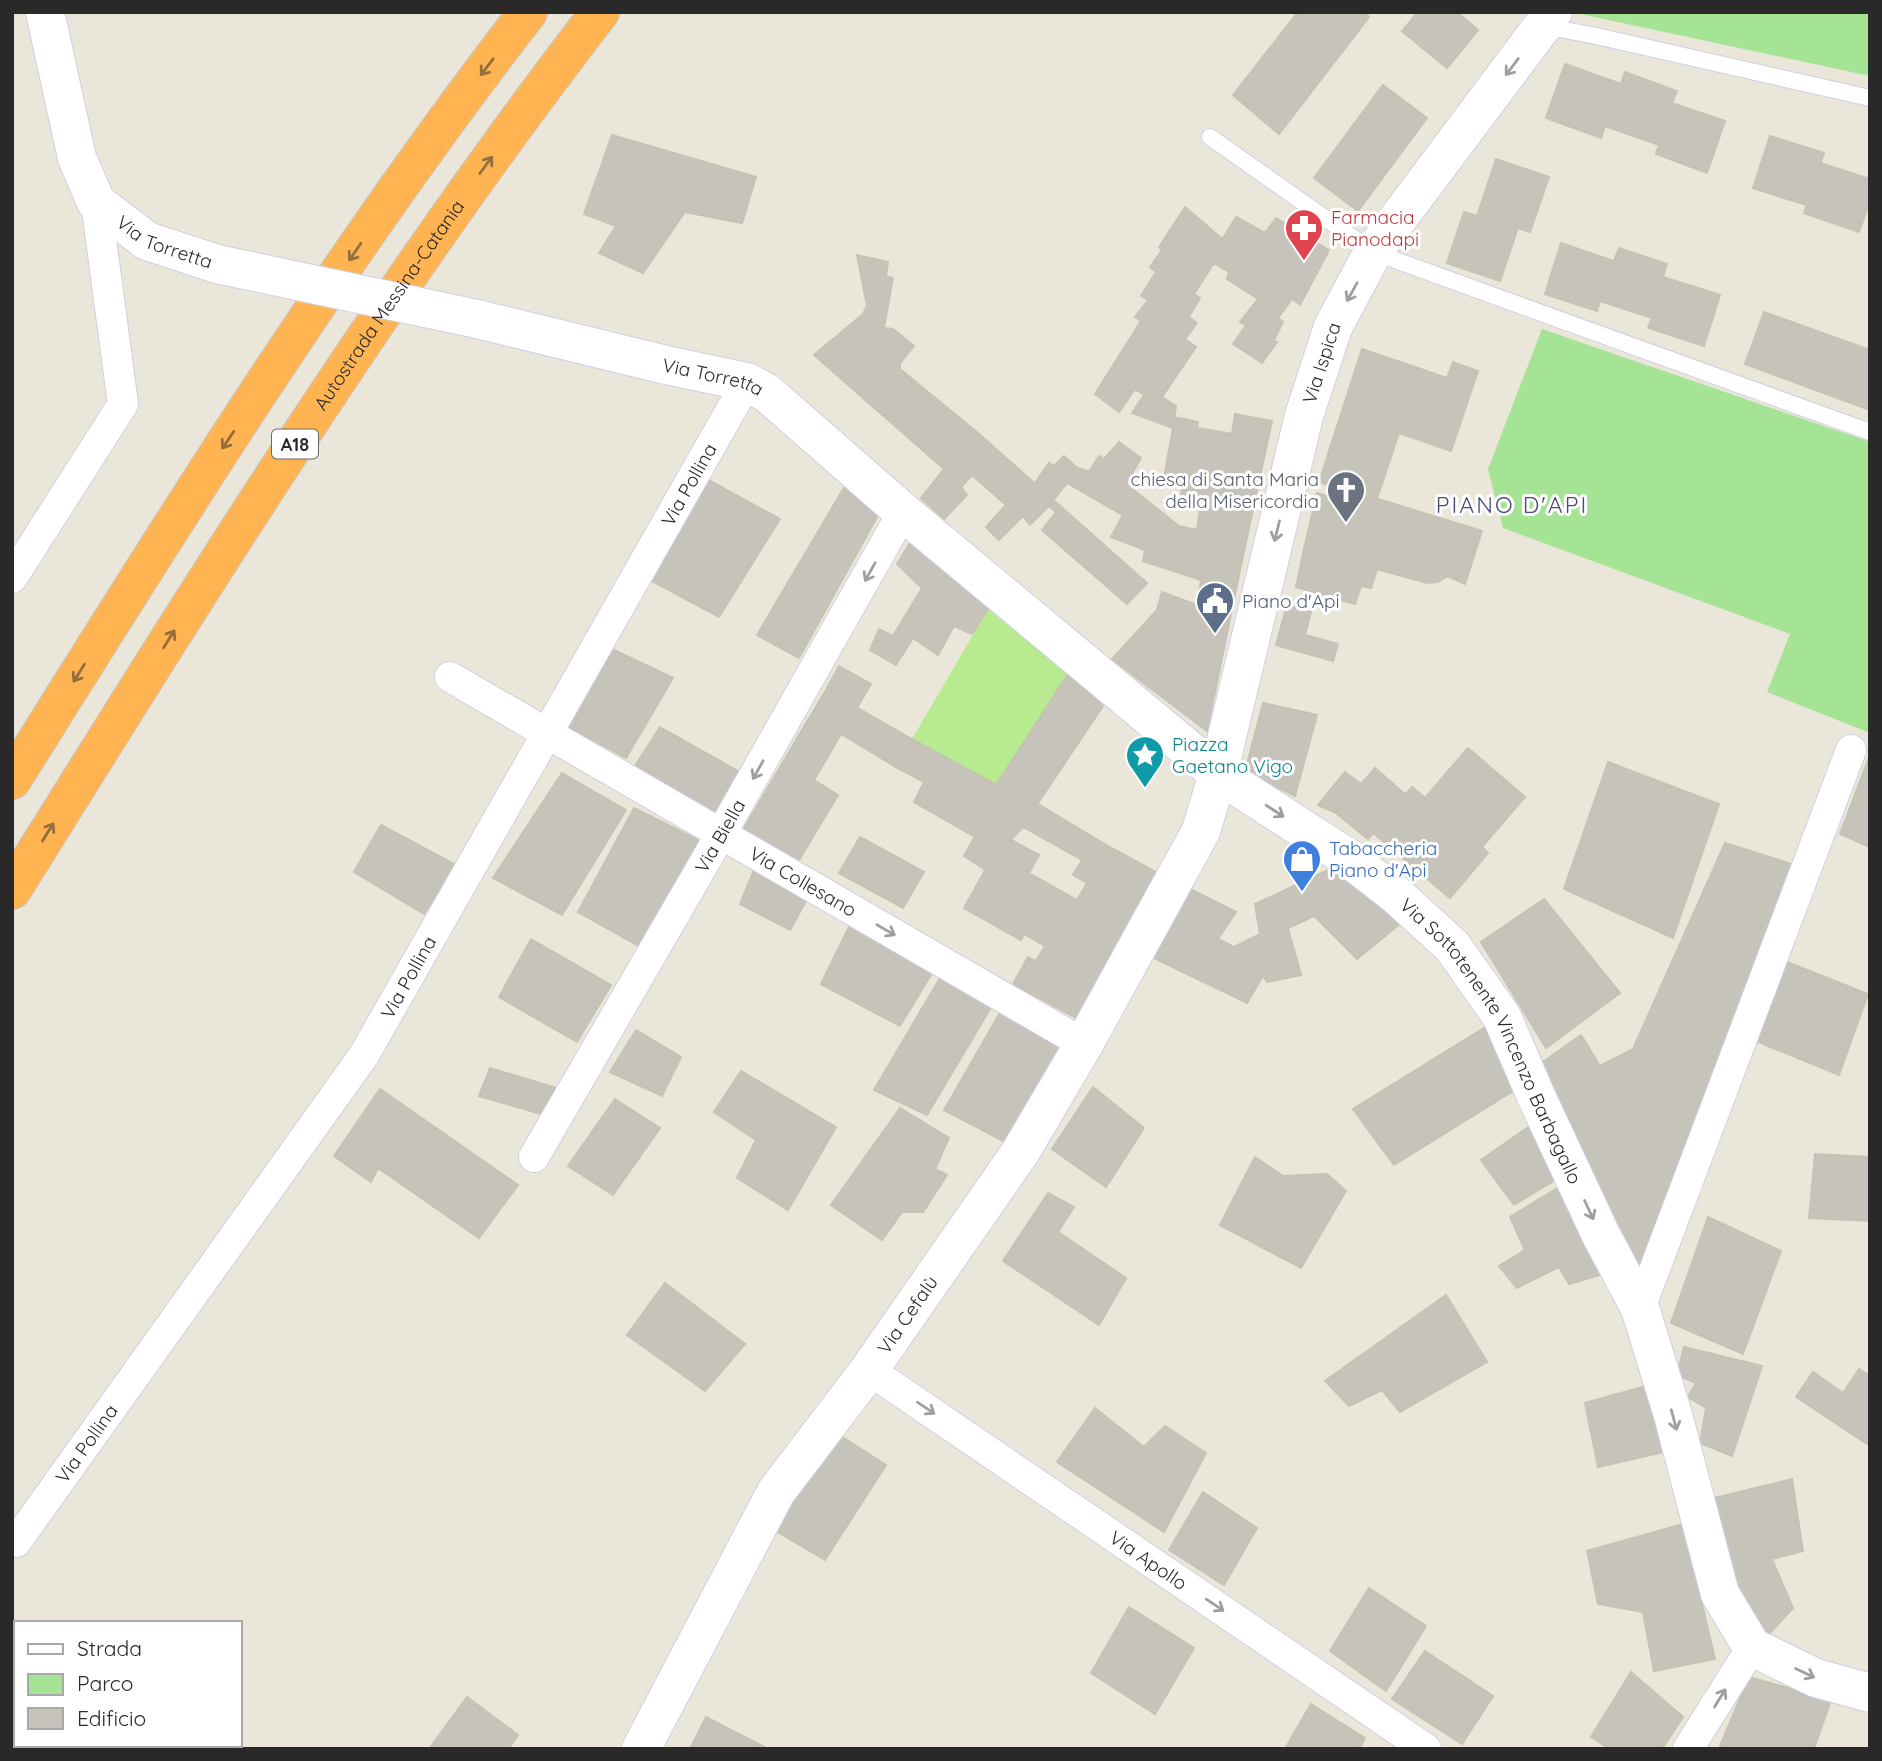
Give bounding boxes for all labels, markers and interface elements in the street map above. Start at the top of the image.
one-way arrow [480,57,494,76]
one-way arrow [1504,57,1519,75]
one-way arrow [479,156,493,175]
street label: Autostrada Messina-Catania [308,195,469,415]
place label: Farmacia Pianodapi [1331,205,1419,251]
pharmacy icon: Farmacia Pianodapi [1283,207,1325,262]
street label: Via Torretta [112,210,216,274]
one-way arrow [348,241,362,261]
one-way arrow [1345,281,1358,302]
street label: Via Ispica [1297,319,1346,407]
street label: Via Torretta [660,353,768,401]
one-way arrow [220,430,235,449]
road number: A18 [272,430,318,458]
street label: Via Pollina [656,439,722,530]
place label: chiesa di Santa Maria della Misericordia [1131,467,1319,513]
church icon: chiesa di Santa Maria della Misericordia [1325,469,1367,524]
district label: PIANO D'API [1436,490,1588,519]
one-way arrow [1270,519,1283,542]
one-way arrow [863,561,877,581]
public building icon: Piano d'Api [1194,580,1236,635]
place label: Piano d'Api [1242,589,1340,613]
one-way arrow [162,630,177,649]
one-way arrow [71,663,85,683]
place label: Piazza Gaetano Vigo [1172,732,1293,778]
place icon: Piazza Gaetano Vigo [1124,734,1166,789]
one-way arrow [751,759,765,779]
street label: Via Biella [689,795,750,877]
one-way arrow [1265,804,1285,818]
one-way arrow [42,822,56,842]
place label: Tabaccheria Piano d'Api [1329,836,1437,882]
shop icon: Tabaccheria Piano d'Api [1281,838,1323,893]
street label: Via Collesano [745,841,861,922]
street label: Via Sottotenente Vincenzo Barbagallo [1395,893,1587,1188]
one-way arrow [876,923,896,937]
street label: Via Pollina [375,932,441,1023]
one-way arrow [1583,1199,1596,1220]
street label: Via Cefalù [872,1271,943,1359]
street label: Via Pollina [50,1399,123,1488]
one-way arrow [916,1401,935,1415]
one-way arrow [1669,1409,1682,1431]
street label: Via Apollo [1105,1525,1192,1595]
one-way arrow [1205,1598,1224,1612]
legend [14,1621,242,1747]
text: Strada [77,1635,142,1661]
one-way arrow [1794,1666,1815,1680]
text: Parco [77,1670,133,1696]
one-way arrow [1713,1688,1727,1708]
text: Edificio [77,1705,146,1731]

